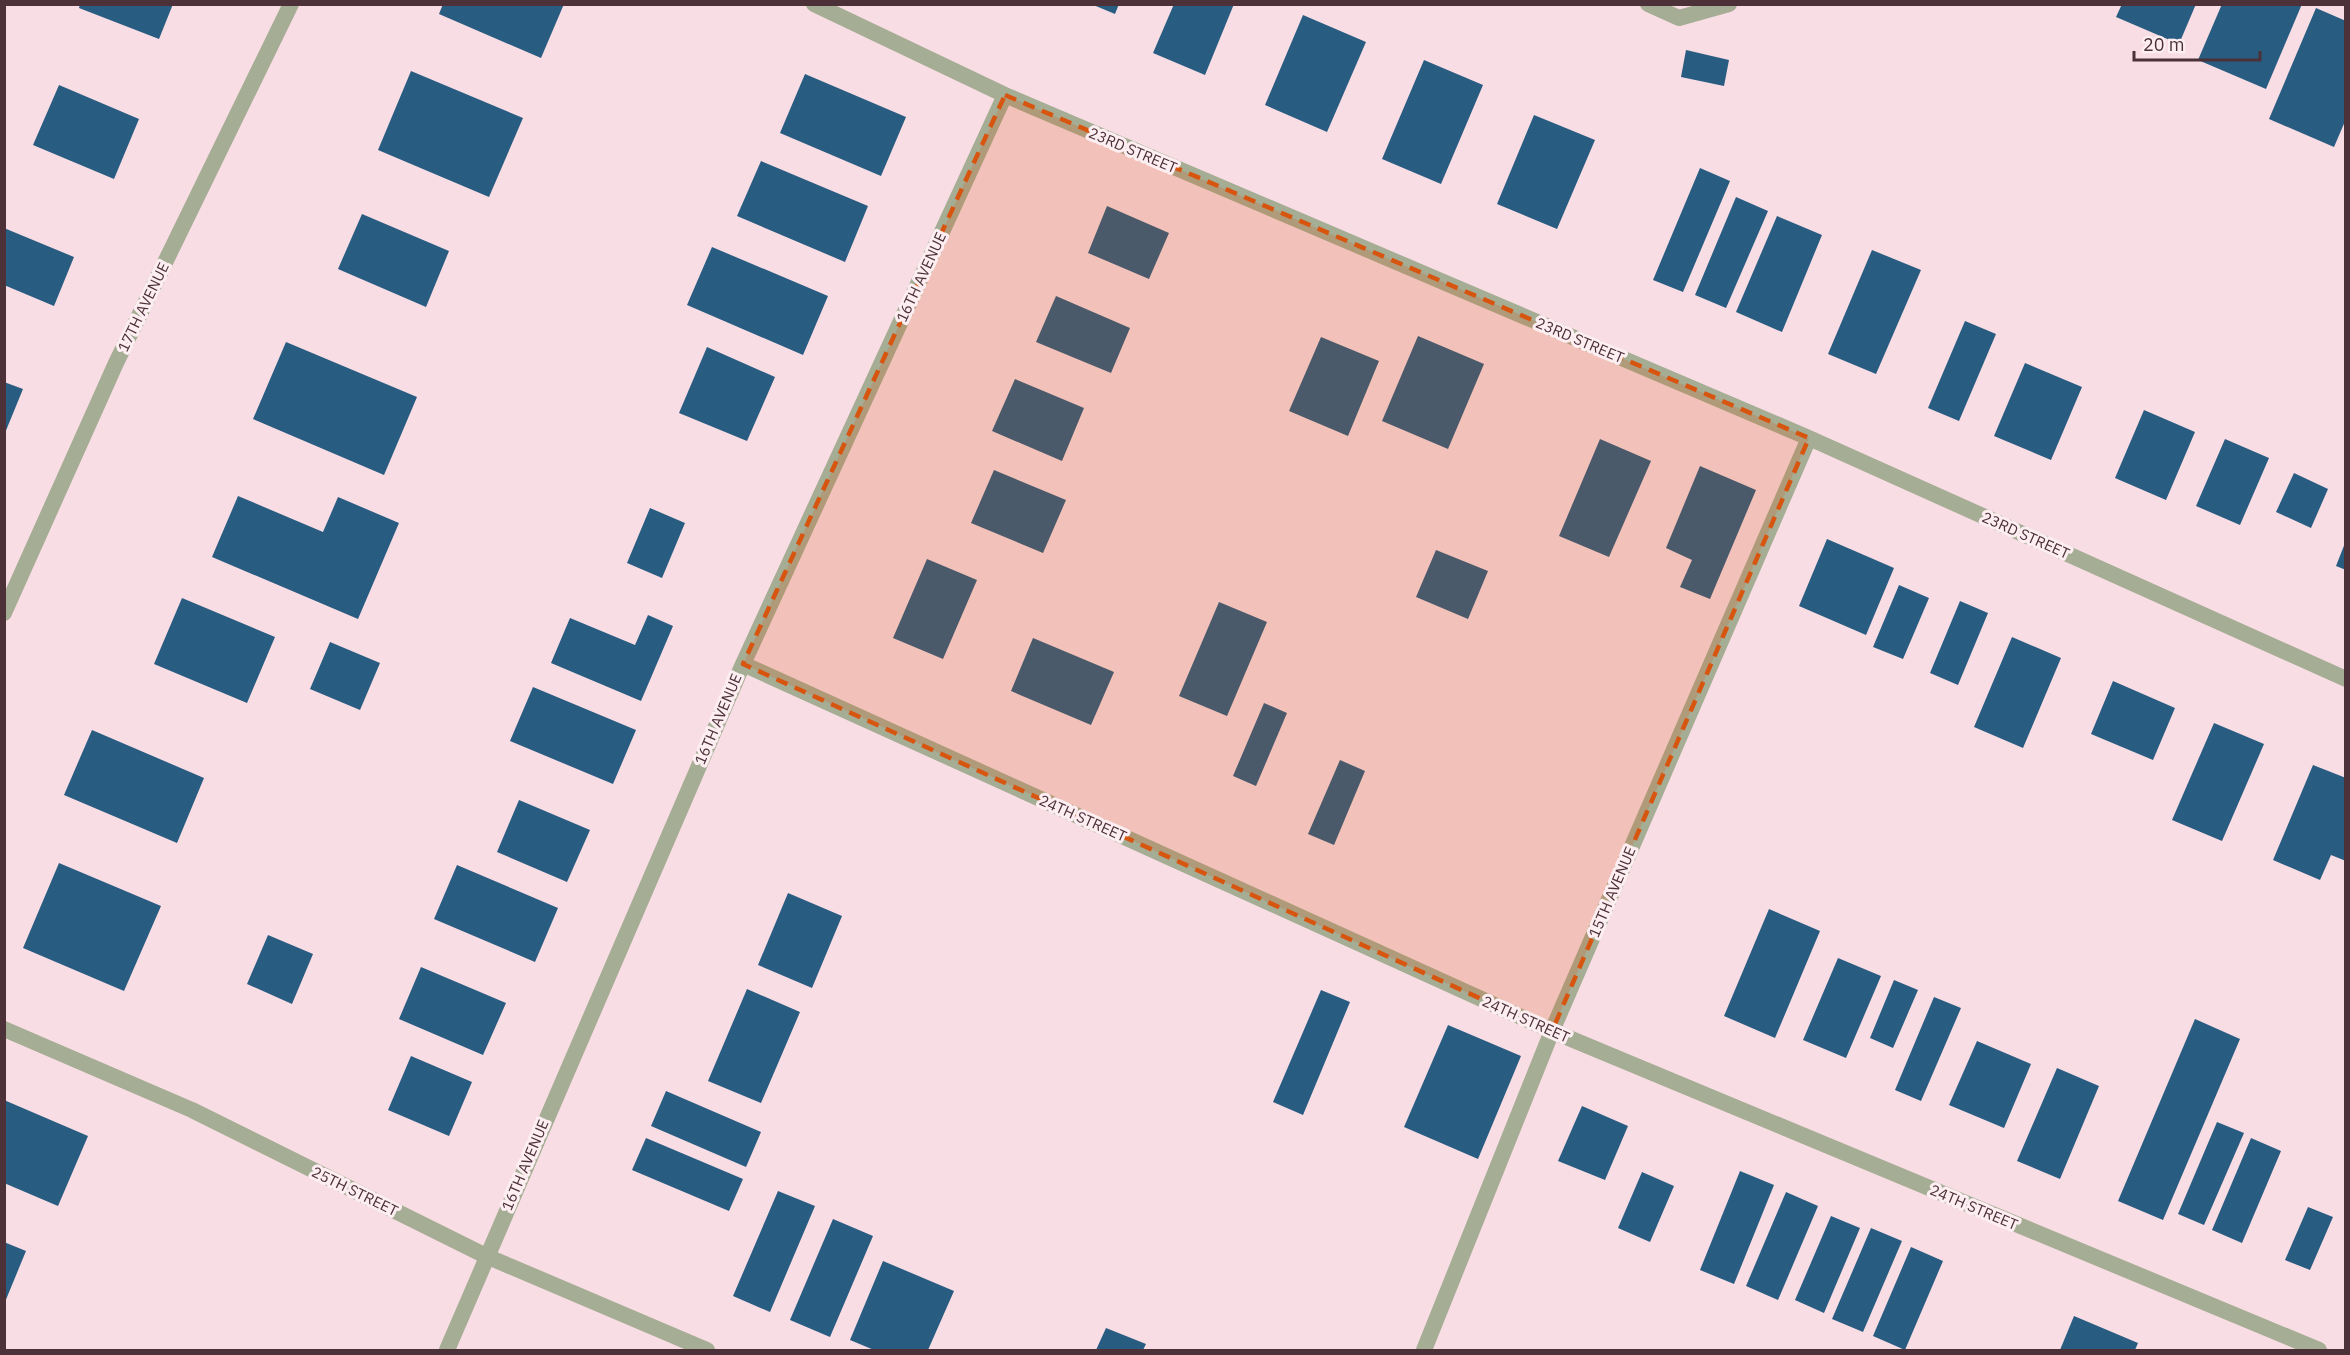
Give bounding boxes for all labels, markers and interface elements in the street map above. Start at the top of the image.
scale bar [2134,24,2260,62]
text: 20 m [2143,33,2185,56]
street label: 23RD STREET [1086,123,1180,177]
street label: 16TH AVENUE [892,229,950,325]
street label: 17TH AVENUE [113,259,173,355]
street label: 23RD STREET [1533,313,1627,367]
street label: 23RD STREET [1979,507,2073,563]
street label: 16TH AVENUE [690,671,746,767]
street label: 24TH STREET [1036,790,1130,846]
street label: 15TH AVENUE [1584,844,1640,940]
street label: 24TH STREET [1479,991,1573,1047]
street label: 16TH AVENUE [497,1117,553,1213]
street label: 25TH STREET [309,1162,402,1220]
street label: 24TH STREET [1927,1180,2021,1234]

